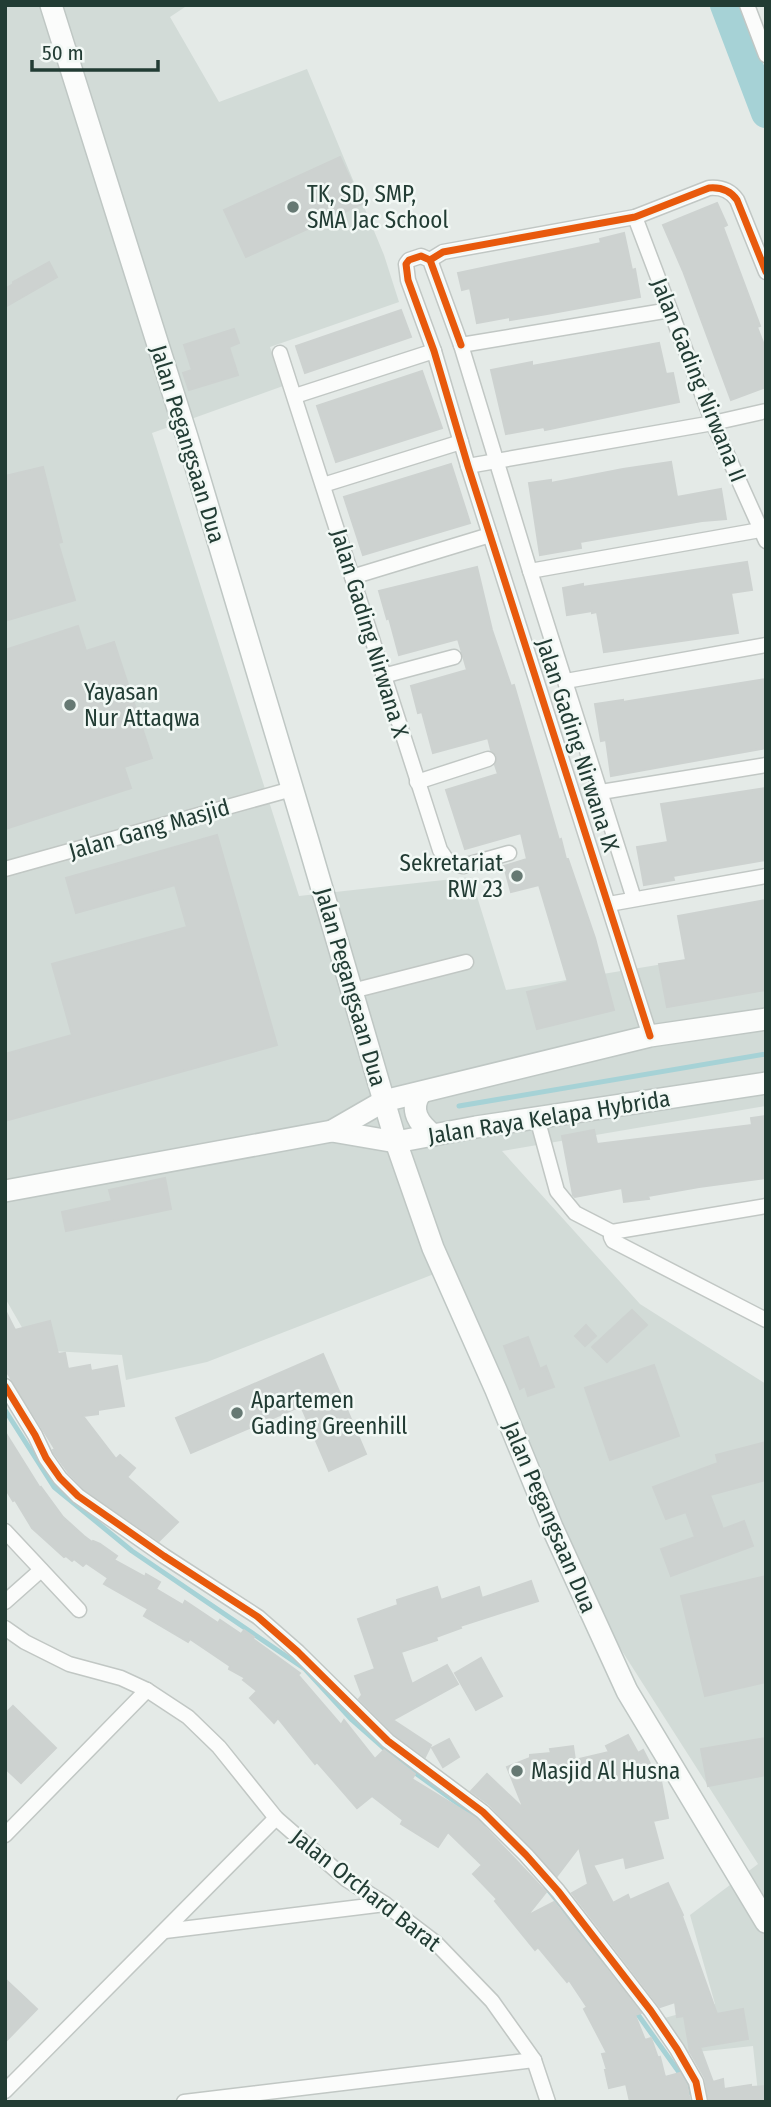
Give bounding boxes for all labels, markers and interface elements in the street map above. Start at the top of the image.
scale bar [32,28,158,72]
text: 50 m [42,40,84,66]
place label: TK, SD, SMP, SMA Jac School [307,180,448,234]
marker: TK, SD, SMP, SMA Jac School [285,199,301,215]
street label: Jalan Gading Nirwana II [645,274,753,486]
street label: Jalan Pegangsaan Dua [145,342,231,546]
street label: Jalan Gading Nirwana X [325,525,415,742]
street label: Jalan Gading Nirwana IX [530,635,626,856]
place label: Yayasan Nur Attaqwa [84,678,200,732]
marker: Yayasan Nur Attaqwa [62,697,78,713]
street label: Jalan Gang Masjid [65,793,233,865]
place label: Sekretariat RW 23 [400,849,503,903]
marker: Sekretariat RW 23 [509,868,525,884]
street label: Jalan Pegangsaan Dua [309,884,393,1090]
street label: Jalan Raya Kelapa Hybrida [426,1084,672,1150]
place label: Apartemen Gading Greenhill [251,1386,407,1440]
marker: Apartemen Gading Greenhill [229,1405,245,1421]
street label: Jalan Pegangsaan Dua [497,1417,603,1617]
place label: Masjid Al Husna [531,1757,680,1785]
marker: Masjid Al Husna [509,1763,525,1779]
street label: Jalan Orchard Barat [286,1823,447,1957]

